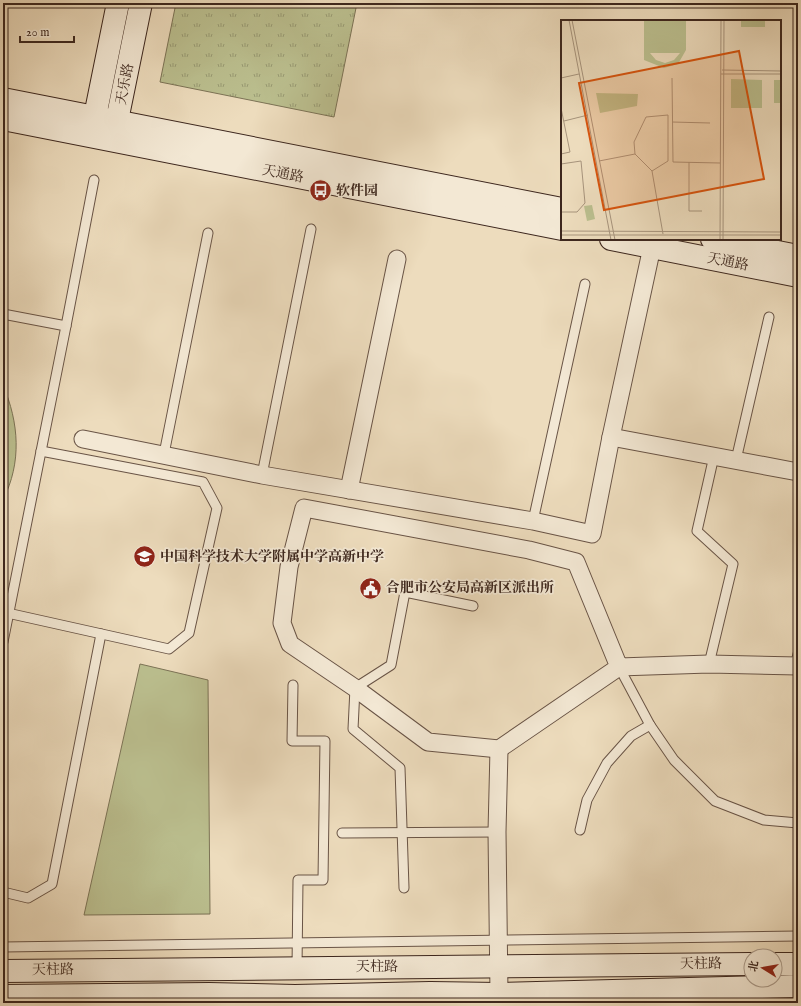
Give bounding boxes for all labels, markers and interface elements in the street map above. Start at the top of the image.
scale bar [20,18,74,44]
inset map [561,20,781,240]
text: 20 m [26,25,49,40]
street label: 天乐路 [112,62,138,106]
street label: 天通路 [261,161,305,187]
bus stop icon: 软件园 [307,178,333,204]
place label: 软件园 [336,182,378,200]
street label: 天通路 [706,249,750,275]
school or university icon: 中国科学技术大学附属中学高新中学 [131,544,157,570]
place label: 中国科学技术大学附属中学高新中学 [160,548,384,566]
public building icon: 合肥市公安局高新区派出所 [358,575,384,601]
place label: 合肥市公安局高新区派出所 [386,579,554,597]
north arrow [743,948,783,988]
street label: 天柱路 [680,955,722,973]
street label: 天柱路 [356,958,398,976]
text: 北 [746,960,762,973]
street label: 天柱路 [32,961,74,979]

